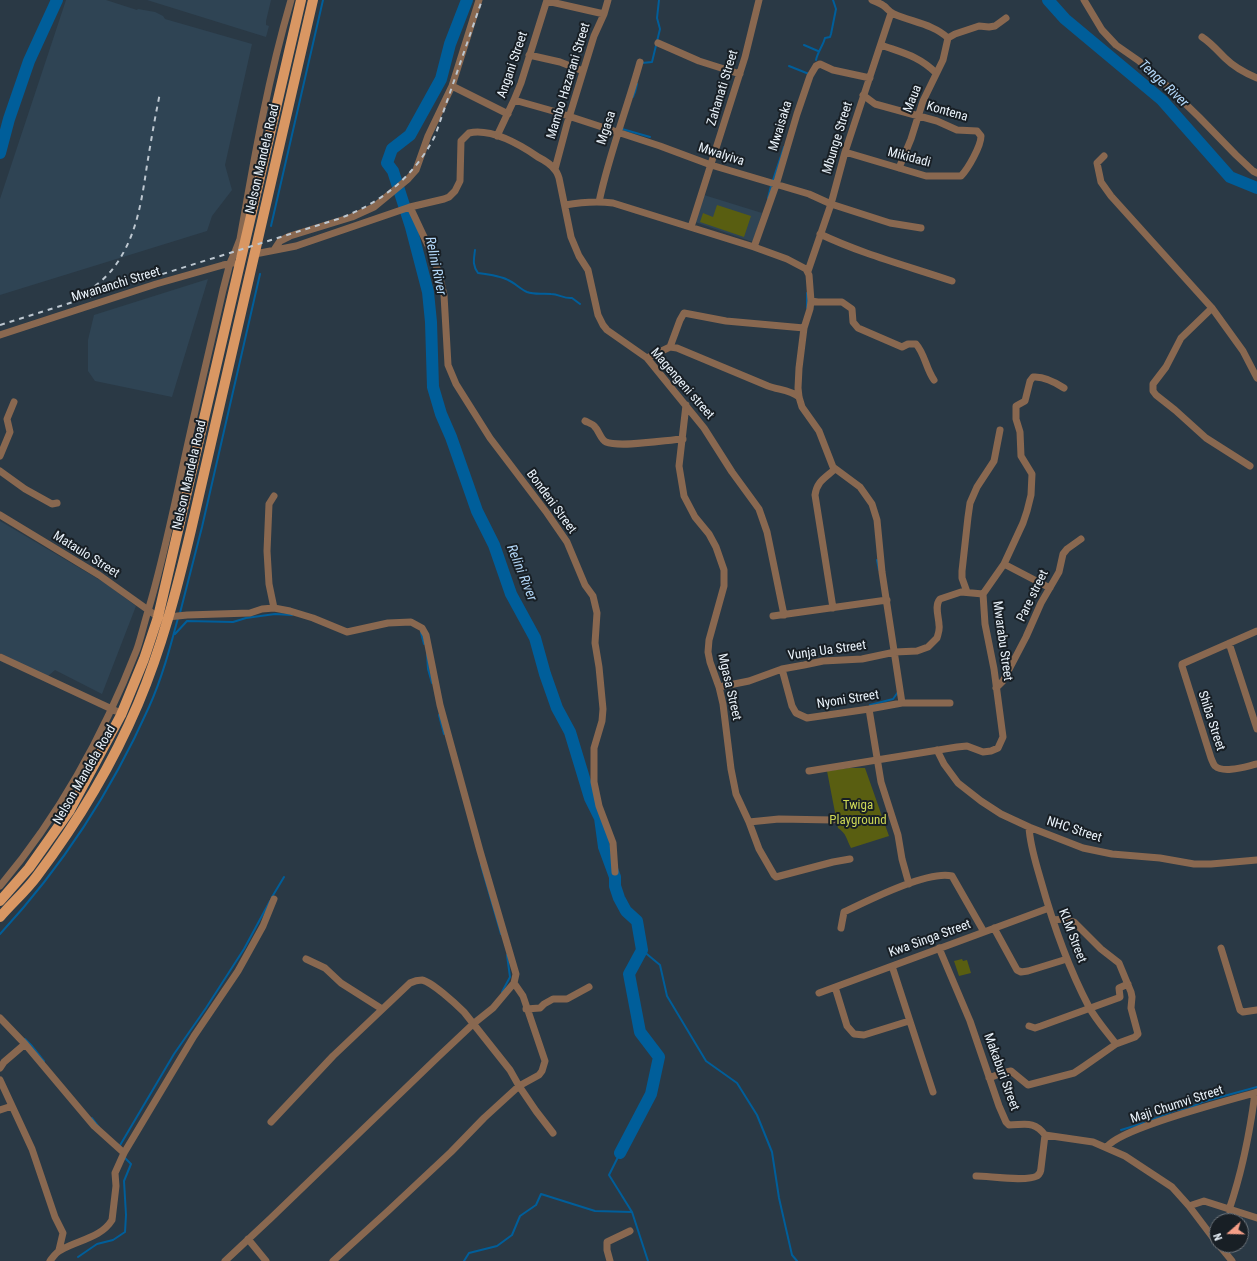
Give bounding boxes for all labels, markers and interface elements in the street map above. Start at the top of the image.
street label: Mambo Hazarani Street [544,21,594,141]
street label: Angani Street [494,30,532,100]
street label: Zahanati Street [704,48,742,128]
water label: Tenge River [1135,57,1191,111]
street label: Maua [900,83,926,115]
street label: Mwaisaka [766,99,796,153]
street label: Kontena [925,99,969,125]
street label: Mbunge Street [820,100,856,176]
street label: Nelson Mandela Road [243,103,283,215]
street label: Mgasa [594,109,620,147]
street label: Mwalyiva [696,140,746,170]
street label: Mikidadi [886,145,932,171]
water label: Relini River [421,235,449,297]
street label: Mwananchi Street [70,264,162,306]
street label: Magengeni street [647,345,717,423]
street label: Nelson Mandela Road [170,419,210,531]
street label: Bondeni Street [523,467,579,537]
street label: Mataulo Street [50,528,122,582]
water label: Relini River [502,542,540,604]
street label: Pare street [1014,567,1052,625]
street label: Mwarabu Street [989,600,1015,682]
street label: Vunja Ua Street [787,638,867,664]
street label: Mgasa Street [714,652,744,722]
street label: Nyoni Street [816,687,880,713]
street label: Shiba Street [1194,689,1228,753]
street label: Nelson Mandela Road [50,723,120,827]
park label: Twiga Playground [829,798,887,829]
street label: NHC Street [1045,814,1103,846]
street label: KLM Street [1055,907,1089,965]
street label: Kwa Singa Street [887,917,973,961]
street label: Makaburi Street [980,1031,1022,1113]
street label: Maji Chumvi Street [1129,1083,1225,1127]
north arrow [1209,1213,1249,1253]
text: N [1211,1232,1225,1242]

